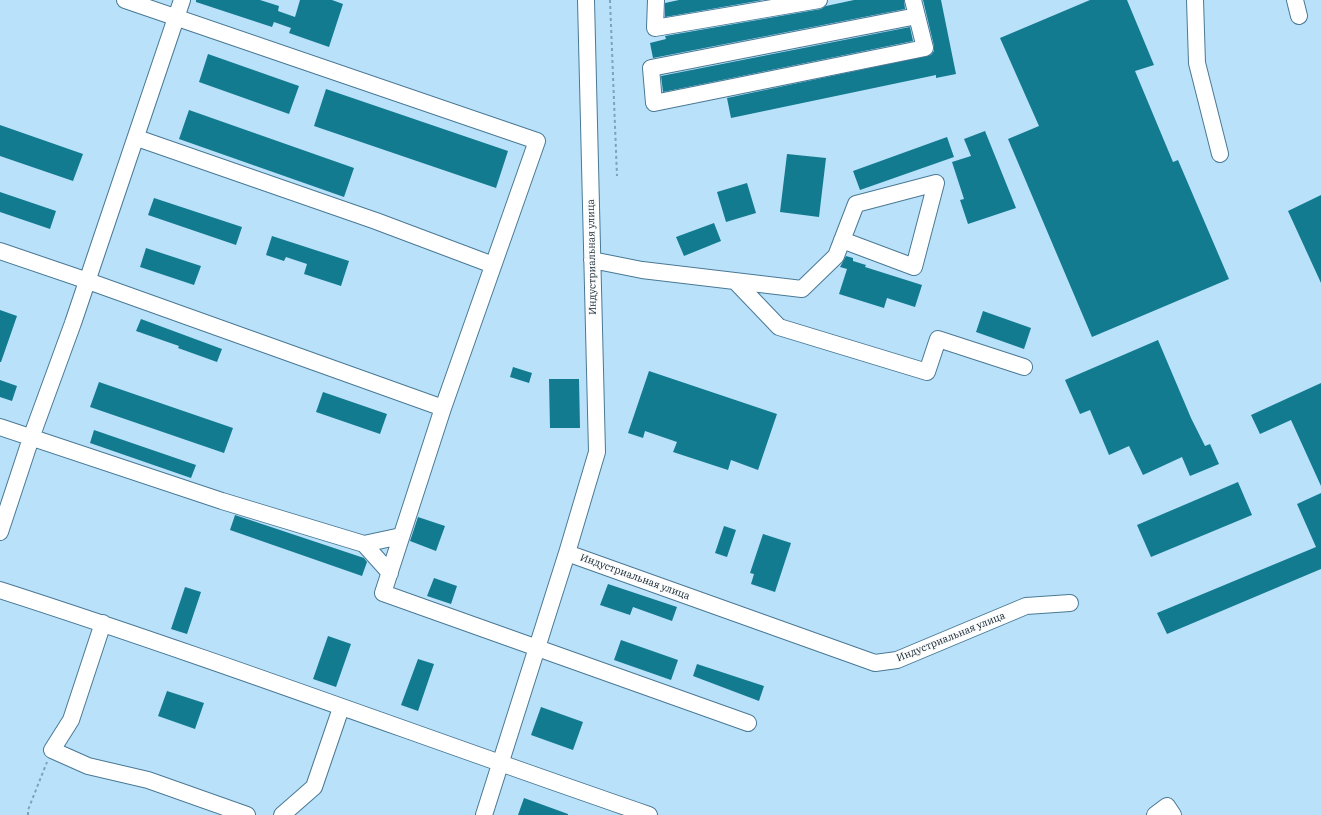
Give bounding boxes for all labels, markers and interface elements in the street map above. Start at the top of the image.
street label: Индустриальная улица [585,199,599,315]
street label: Индустриальная улица [579,552,691,602]
street label: Индустриальная улица [895,610,1007,664]

